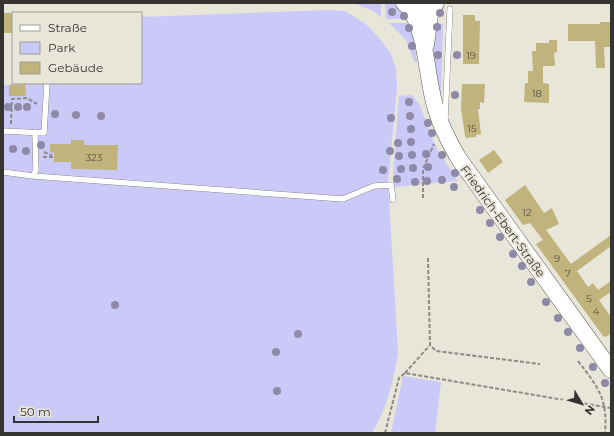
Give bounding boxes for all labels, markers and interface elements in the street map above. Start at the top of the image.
legend [12,12,142,84]
text: Straße [48,20,87,35]
text: Park [48,40,76,55]
house number: 19 [466,49,476,62]
text: Gebäude [48,60,103,75]
house number: 18 [532,87,542,100]
house number: 15 [467,122,477,135]
house number: 323 [86,151,103,164]
street label: Friedrich-Ebert-Straße [457,162,549,280]
house number: 12 [522,206,532,219]
house number: 9 [554,252,560,265]
house number: 7 [565,267,571,280]
house number: 5 [586,292,592,305]
house number: 4 [593,305,600,318]
north arrow [562,384,602,424]
scale bar [14,398,98,424]
text: N [582,402,598,418]
text: 50 m [20,404,51,419]

